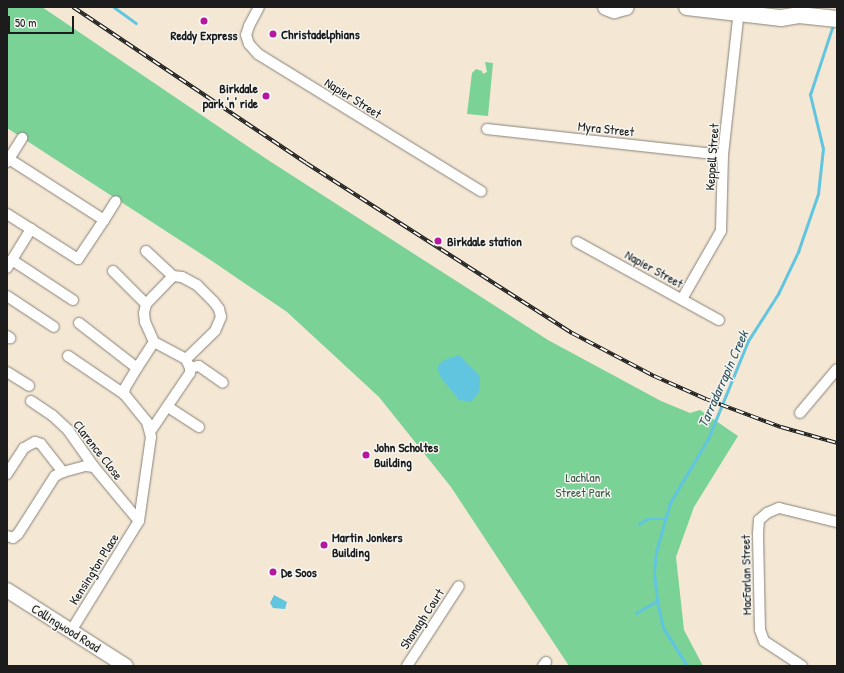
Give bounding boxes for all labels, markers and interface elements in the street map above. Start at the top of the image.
scale bar [10,8,76,34]
text: 50 m [15,14,36,31]
marker: Reddy Express [199,16,209,26]
place label: Christadelphians [281,26,360,42]
place label: Reddy Express [170,27,238,43]
marker: Christadelphians [268,29,278,39]
street label: Napier Street [322,74,384,122]
place label: Birkdale park 'n' ride [203,81,258,112]
marker: Birkdale park 'n' ride [261,91,271,101]
street label: Myra Street [577,118,635,140]
street label: Keppell Street [702,123,722,191]
place label: Birkdale station [447,233,522,249]
marker: Birkdale station [432,235,444,247]
street label: Napier Street [622,247,686,291]
water label: Tarradarrapin Creek [694,328,752,430]
street label: Clarence Close [70,417,126,483]
place label: John Scholtes Building [374,440,438,471]
marker: John Scholtes Building [361,450,371,460]
park label: Lachlan Street Park [555,470,611,501]
place label: Martin Jonkers Building [332,530,403,561]
street label: Kensington Place [66,531,122,607]
street label: MacFarlan Street [737,535,755,615]
marker: Martin Jonkers Building [319,540,329,550]
place label: De Soos [281,564,317,580]
marker: De Soos [268,567,278,577]
street label: Shonagh Court [397,586,447,652]
street label: Collingwood Road [29,601,103,655]

